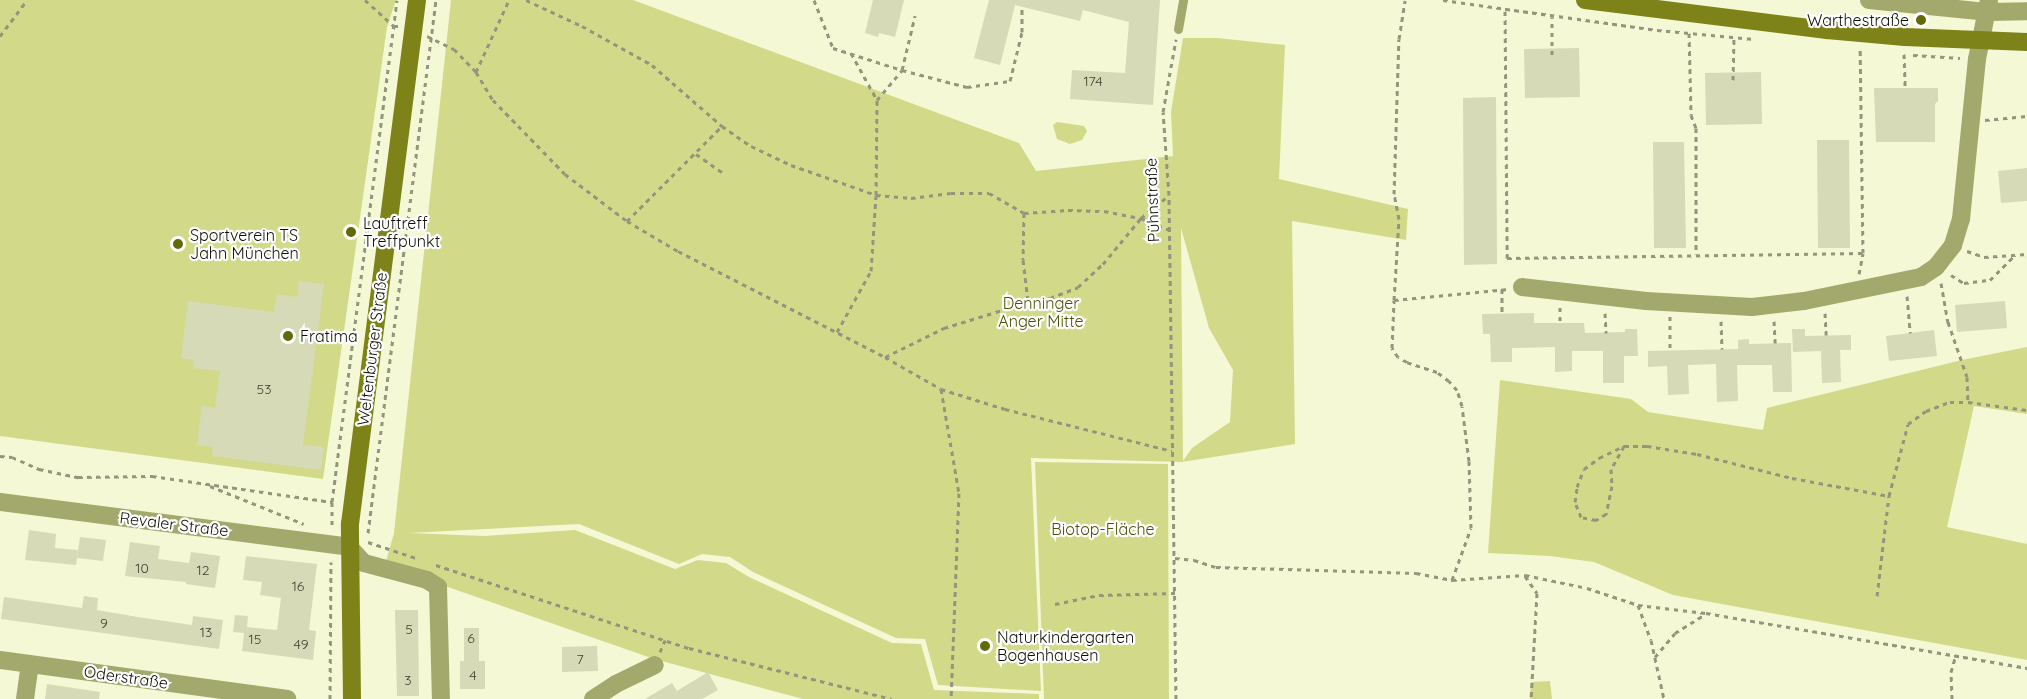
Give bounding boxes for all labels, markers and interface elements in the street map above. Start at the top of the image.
place label: Warthestraße [1807,10,1909,30]
marker: Warthestraße [1914,13,1928,27]
house number: 174 [1083,73,1103,89]
street label: Pühnstraße [1141,158,1163,242]
place label: Lauftreff Treffpunkt [363,213,440,251]
place label: Sportverein TS Jahn München [190,225,299,263]
marker: Lauftreff Treffpunkt [344,225,358,239]
marker: Sportverein TS Jahn München [171,237,185,251]
street label: Weltenburger Straße [353,271,391,427]
park label: Denninger Anger Mitte [998,293,1084,331]
place label: Fratima [300,326,358,346]
marker: Fratima [281,329,295,343]
house number: 53 [257,381,271,397]
street label: Revaler Straße [118,508,230,540]
park label: Biotop-Fläche [1051,519,1155,539]
house number: 10 [135,560,149,576]
house number: 12 [197,562,209,578]
house number: 16 [292,578,304,594]
house number: 9 [100,615,108,631]
house number: 5 [405,621,413,637]
house number: 13 [200,624,212,640]
place label: Naturkindergarten Bogenhausen [997,627,1134,665]
house number: 6 [467,630,475,646]
house number: 15 [249,631,261,647]
house number: 49 [294,636,308,652]
marker: Naturkindergarten Bogenhausen [978,639,992,653]
house number: 7 [576,651,584,667]
street label: Oderstraße [83,662,169,692]
house number: 4 [469,667,477,683]
house number: 3 [404,672,412,688]

